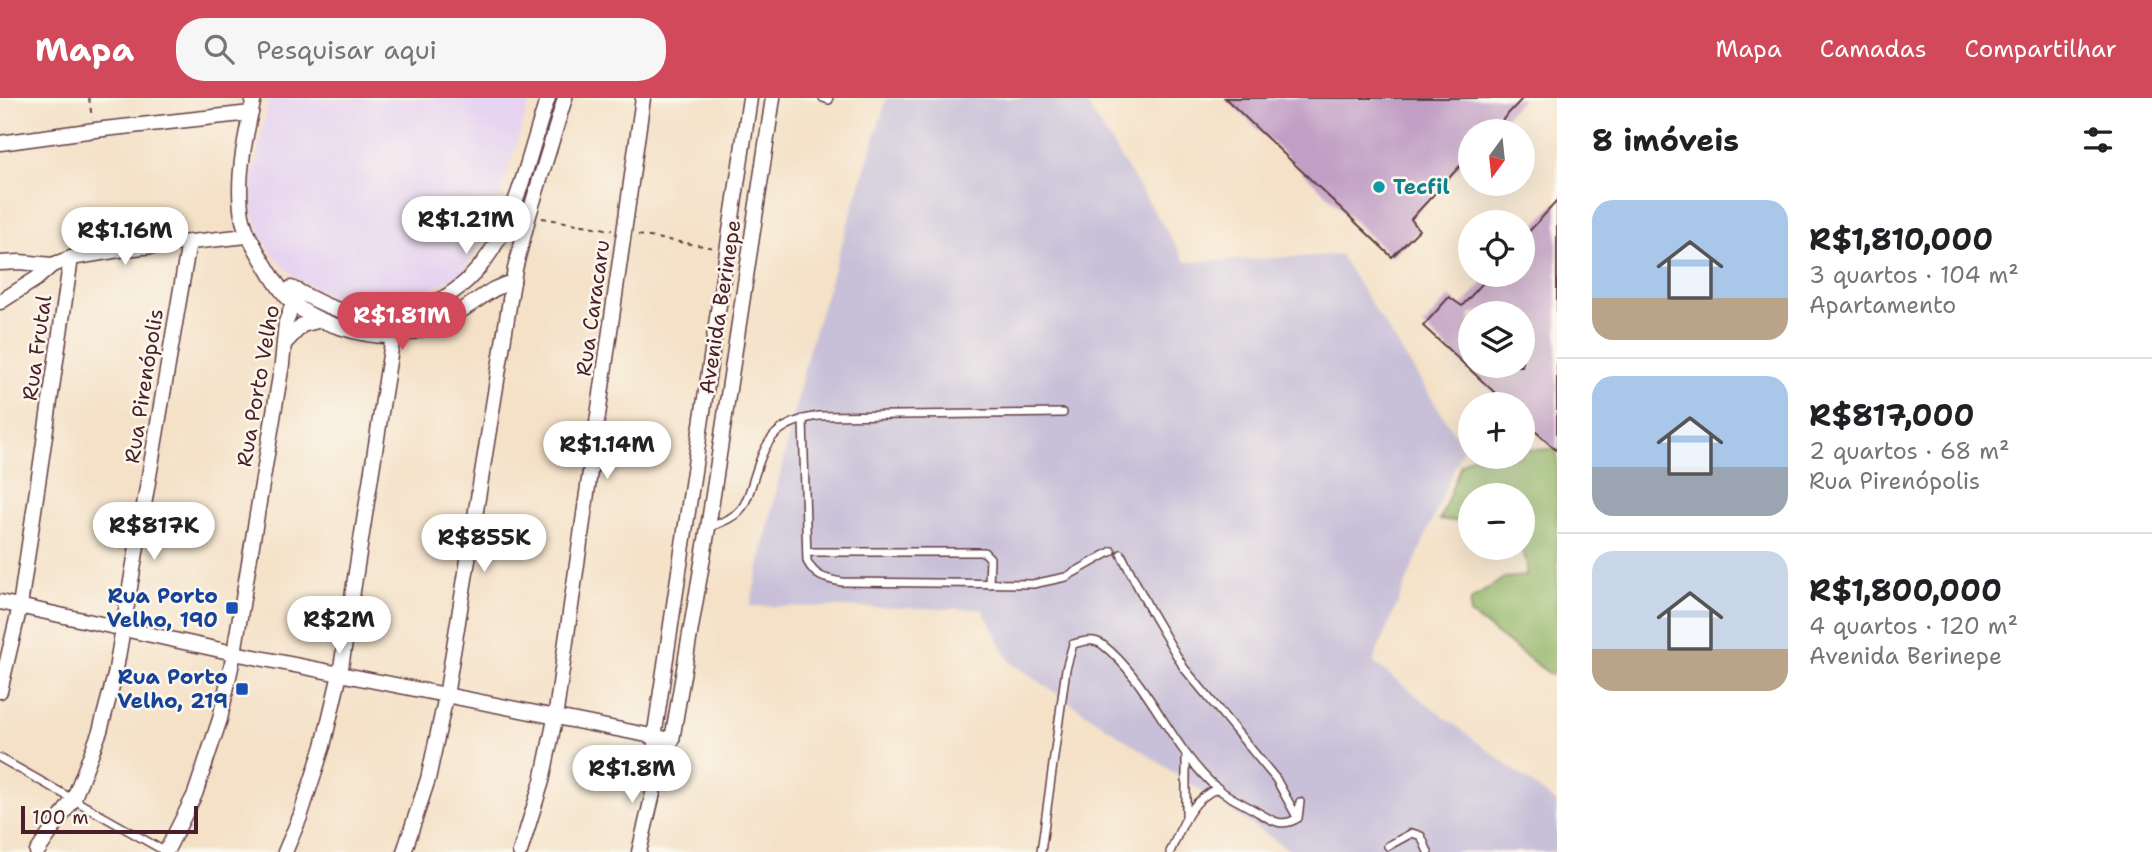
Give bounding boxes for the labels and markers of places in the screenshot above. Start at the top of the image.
place label: Tecfil [1393,173,1450,201]
marker: Tecfil [1371,179,1387,195]
pin: R$1.21M [401,197,531,256]
pin: R$1.16M [60,208,190,267]
pin: R$1.81M [337,292,467,352]
pin: R$1.14M [542,422,672,481]
pin: R$817K [97,503,211,562]
pin: R$855K [427,514,541,574]
place label: Rua Porto Velho, 190 [106,582,218,634]
pin: R$2M [298,596,380,656]
marker: Rua Porto Velho, 190 [224,600,240,616]
place label: Rua Porto Velho, 219 [117,663,228,715]
marker: Rua Porto Velho, 219 [234,681,250,697]
pin: R$1.8M [575,746,689,805]

